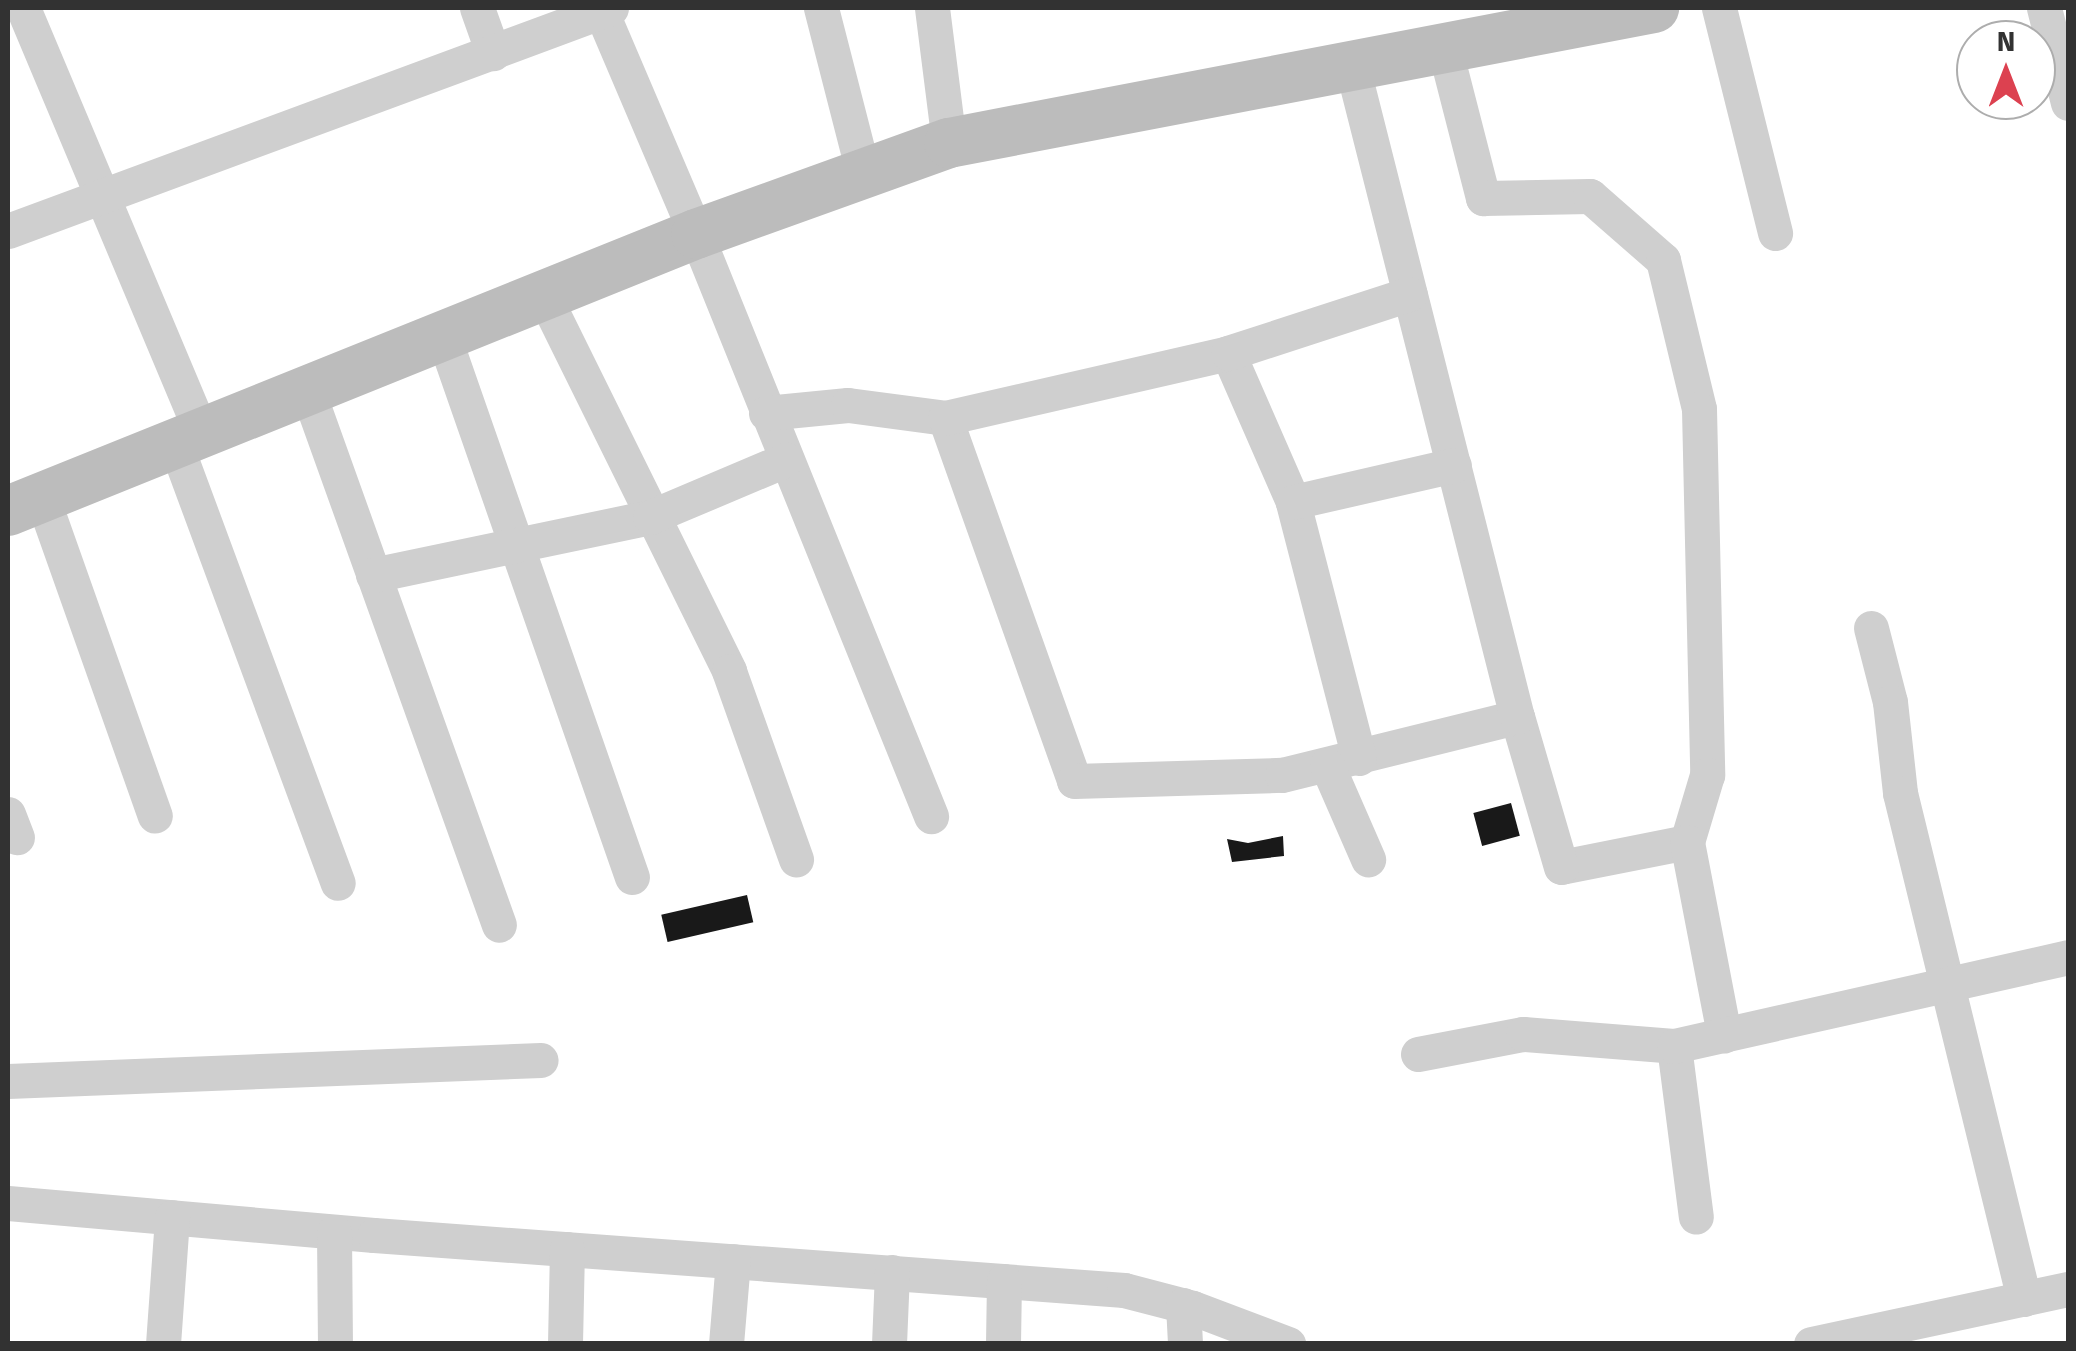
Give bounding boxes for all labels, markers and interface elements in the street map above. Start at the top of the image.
north arrow [1956,20,2056,120]
text: N [1997,25,2015,58]

